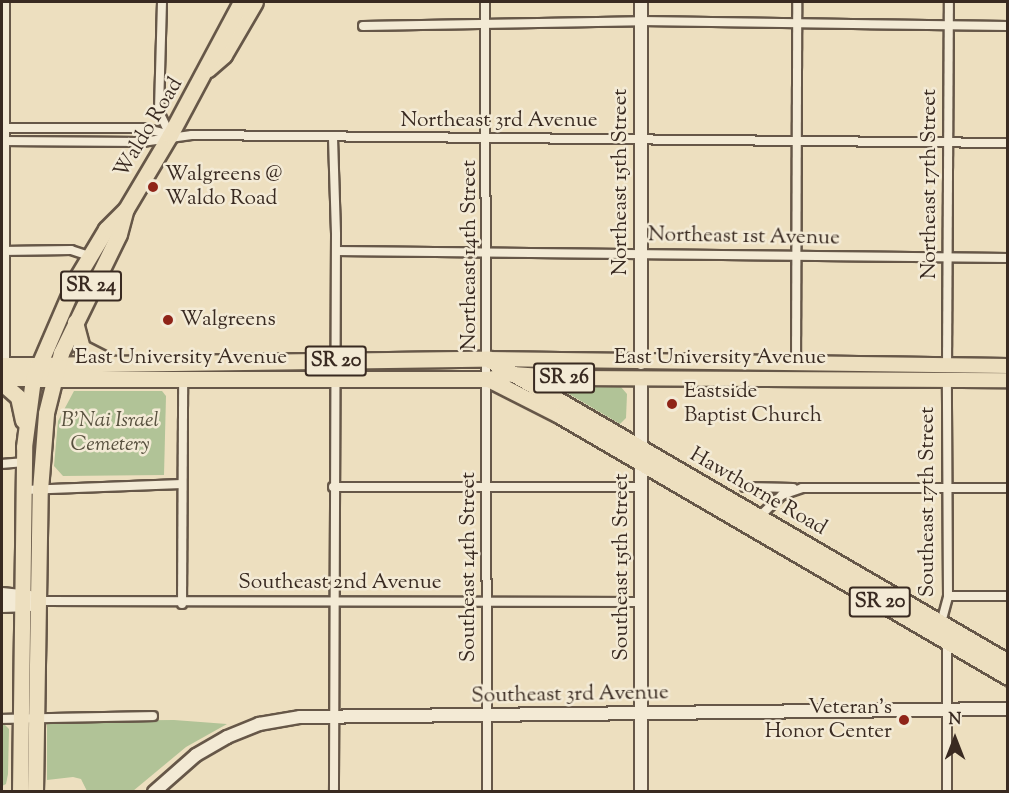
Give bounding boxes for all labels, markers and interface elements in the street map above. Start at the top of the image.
street label: Waldo Road [109,73,189,183]
street label: Northeast 15th Street [608,88,634,276]
street label: Northeast 17th Street [917,89,943,279]
street label: Northeast 3rd Avenue [400,108,598,134]
street label: Northeast 14th Street [457,160,483,350]
place label: Walgreens @ Waldo Road [165,162,282,212]
marker: Walgreens @ Waldo Road [146,180,160,194]
street label: Northeast 1st Avenue [648,223,840,251]
road number: SR 24 [60,269,122,303]
place label: Walgreens [180,307,276,333]
marker: Walgreens [161,313,175,327]
road number: SR 20 [304,344,368,378]
street label: East University Avenue [75,345,287,371]
street label: East University Avenue [614,345,826,371]
road number: SR 26 [532,361,596,395]
place label: Eastside Baptist Church [684,379,822,429]
marker: Eastside Baptist Church [665,397,679,411]
street label: Southeast 17th Street [915,407,941,597]
park label: B’Nai Israel Cemetery [61,408,159,458]
street label: Hawthorne Road [685,443,831,541]
street label: Southeast 14th Street [456,472,482,662]
street label: Southeast 15th Street [609,473,635,661]
street label: Southeast 2nd Avenue [238,570,442,596]
road number: SR 20 [848,585,912,619]
street label: Southeast 3rd Avenue [471,681,669,709]
place label: Veteran's Honor Center [765,695,892,745]
north arrow [925,709,985,769]
text: N [949,709,961,732]
marker: Veteran's Honor Center [897,713,911,727]

